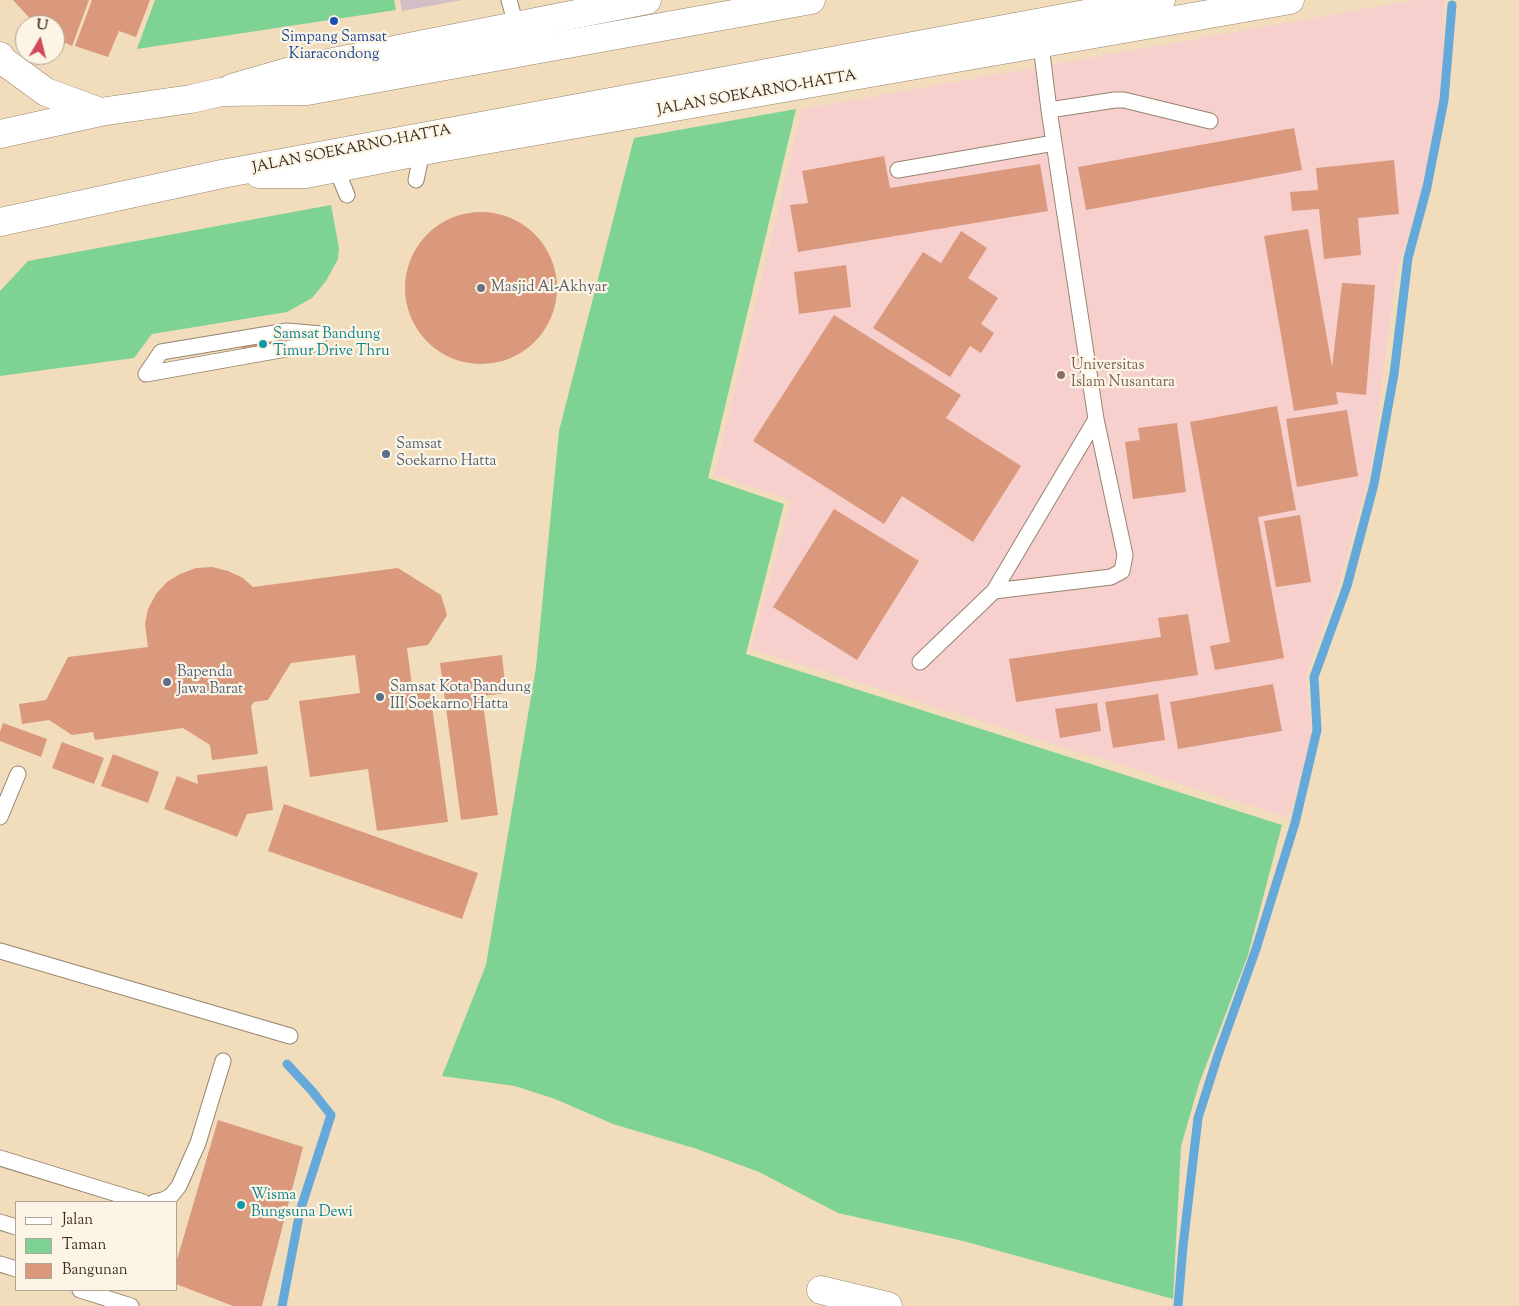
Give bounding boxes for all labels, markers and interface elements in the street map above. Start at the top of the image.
north arrow [15,15,65,65]
text: U [35,15,49,37]
marker: Simpang Samsat Kiaracondong [328,15,340,27]
place label: Simpang Samsat Kiaracondong [281,29,387,64]
street label: JALAN SOEKARNO-HATTA [656,68,858,120]
street label: JALAN SOEKARNO-HATTA [251,122,453,178]
place label: Masjid Al-Akhyar [491,279,607,297]
marker: Masjid Al-Akhyar [475,282,487,294]
place label: Samsat Bandung Timur Drive Thru [273,326,390,361]
marker: Samsat Bandung Timur Drive Thru [257,338,269,350]
place label: Universitas Islam Nusantara [1071,357,1175,392]
marker: Universitas Islam Nusantara [1055,369,1067,381]
place label: Samsat Soekarno Hatta [396,436,496,471]
marker: Samsat Soekarno Hatta [380,448,392,460]
place label: Bapenda Jawa Barat [177,664,243,699]
marker: Bapenda Jawa Barat [161,676,173,688]
place label: Samsat Kota Bandung III Soekarno Hatta [390,679,531,714]
marker: Samsat Kota Bandung III Soekarno Hatta [374,691,386,703]
place label: Wisma Bungsuna Dewi [251,1187,353,1222]
marker: Wisma Bungsuna Dewi [235,1199,247,1211]
legend [15,1201,178,1291]
text: Jalan [62,1210,93,1231]
text: Taman [62,1235,106,1256]
text: Bangunan [62,1260,128,1281]

